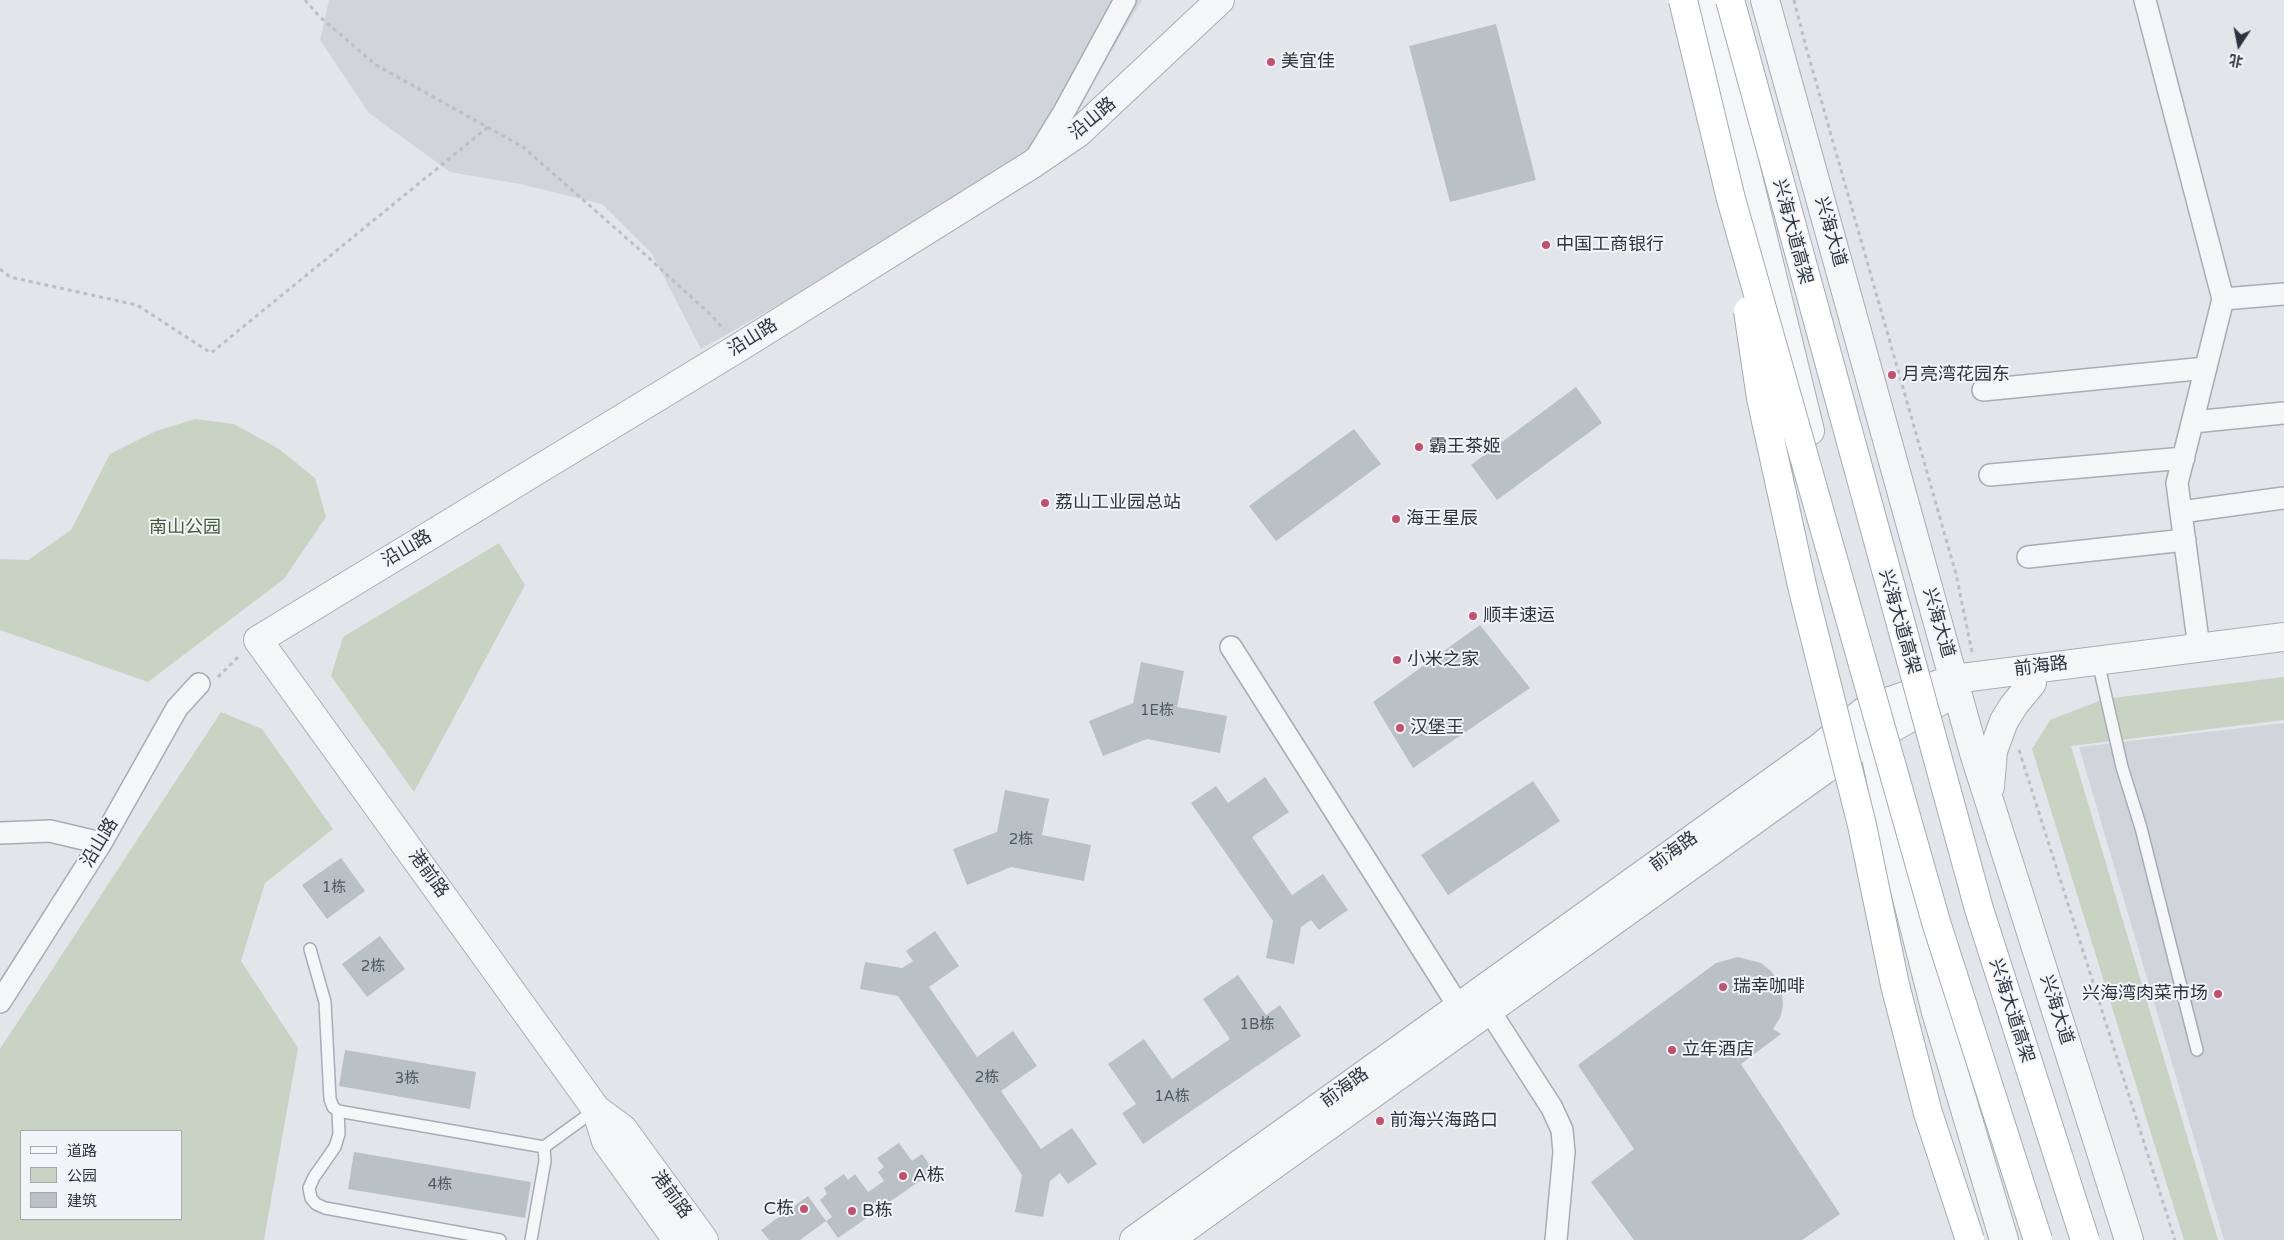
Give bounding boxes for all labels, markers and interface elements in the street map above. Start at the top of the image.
north arrow [2214,20,2264,70]
place label: 美宜佳 [1281,51,1335,73]
text: 北 [2228,51,2245,70]
marker: 美宜佳 [1265,56,1277,68]
street label: 沿山路 [1065,93,1121,145]
street label: 兴海大道高架 [1768,177,1816,287]
street label: 兴海大道 [1810,194,1850,270]
place label: 中国工商银行 [1556,234,1664,256]
marker: 中国工商银行 [1540,239,1552,251]
street label: 沿山路 [724,315,782,361]
place label: 月亮湾花园东 [1902,364,2010,386]
marker: 月亮湾花园东 [1886,369,1898,381]
place label: 霸王茶姬 [1429,436,1501,458]
marker: 霸王茶姬 [1413,441,1425,453]
place label: 荔山工业园总站 [1055,492,1181,514]
marker: 荔山工业园总站 [1039,497,1051,509]
place label: 海王星辰 [1406,508,1478,530]
marker: 海王星辰 [1390,513,1402,525]
park label: 南山公园 [149,517,221,539]
street label: 沿山路 [378,526,436,572]
street label: 兴海大道高架 [1874,567,1924,677]
street label: 兴海大道 [1918,585,1958,661]
place label: 顺丰速运 [1483,605,1555,627]
marker: 顺丰速运 [1467,610,1479,622]
place label: 小米之家 [1407,649,1479,671]
street label: 前海路 [2013,653,2069,681]
marker: 小米之家 [1391,654,1403,666]
house number: 1E栋 [1140,702,1174,720]
place label: 汉堡王 [1410,717,1464,739]
marker: 汉堡王 [1394,722,1406,734]
street label: 沿山路 [77,814,123,872]
street label: 前海路 [1646,827,1702,877]
house number: 2栋 [1009,831,1033,849]
street label: 港前路 [403,846,453,902]
house number: 1栋 [322,879,346,897]
street label: 兴海大道高架 [1984,956,2038,1066]
house number: 2栋 [361,958,385,976]
street label: 兴海大道 [2035,972,2077,1048]
place label: 瑞幸咖啡 [1733,976,1805,998]
marker: 瑞幸咖啡 [1717,981,1729,993]
place label: 兴海湾肉菜市场 [2082,983,2208,1005]
marker: 兴海湾肉菜市场 [2212,988,2224,1000]
house number: 1B栋 [1240,1016,1274,1034]
place label: 立年酒店 [1682,1039,1754,1061]
marker: 立年酒店 [1666,1044,1678,1056]
street label: 前海路 [1317,1063,1373,1113]
house number: 2栋 [975,1069,999,1087]
house number: 3栋 [395,1070,419,1088]
house number: 1A栋 [1154,1088,1190,1106]
place label: 前海兴海路口 [1390,1110,1498,1132]
marker: 前海兴海路口 [1374,1115,1386,1127]
legend [20,1130,182,1220]
text: 道路 [67,1142,97,1160]
place label: A栋 [913,1165,944,1187]
text: 公园 [67,1167,97,1185]
street label: 港前路 [646,1167,696,1223]
marker: A栋 [897,1170,909,1182]
house number: 4栋 [428,1176,452,1194]
text: 建筑 [67,1192,97,1210]
place label: C栋 [763,1198,794,1220]
place label: B栋 [862,1200,892,1222]
marker: C栋 [798,1203,810,1215]
marker: B栋 [846,1205,858,1217]

